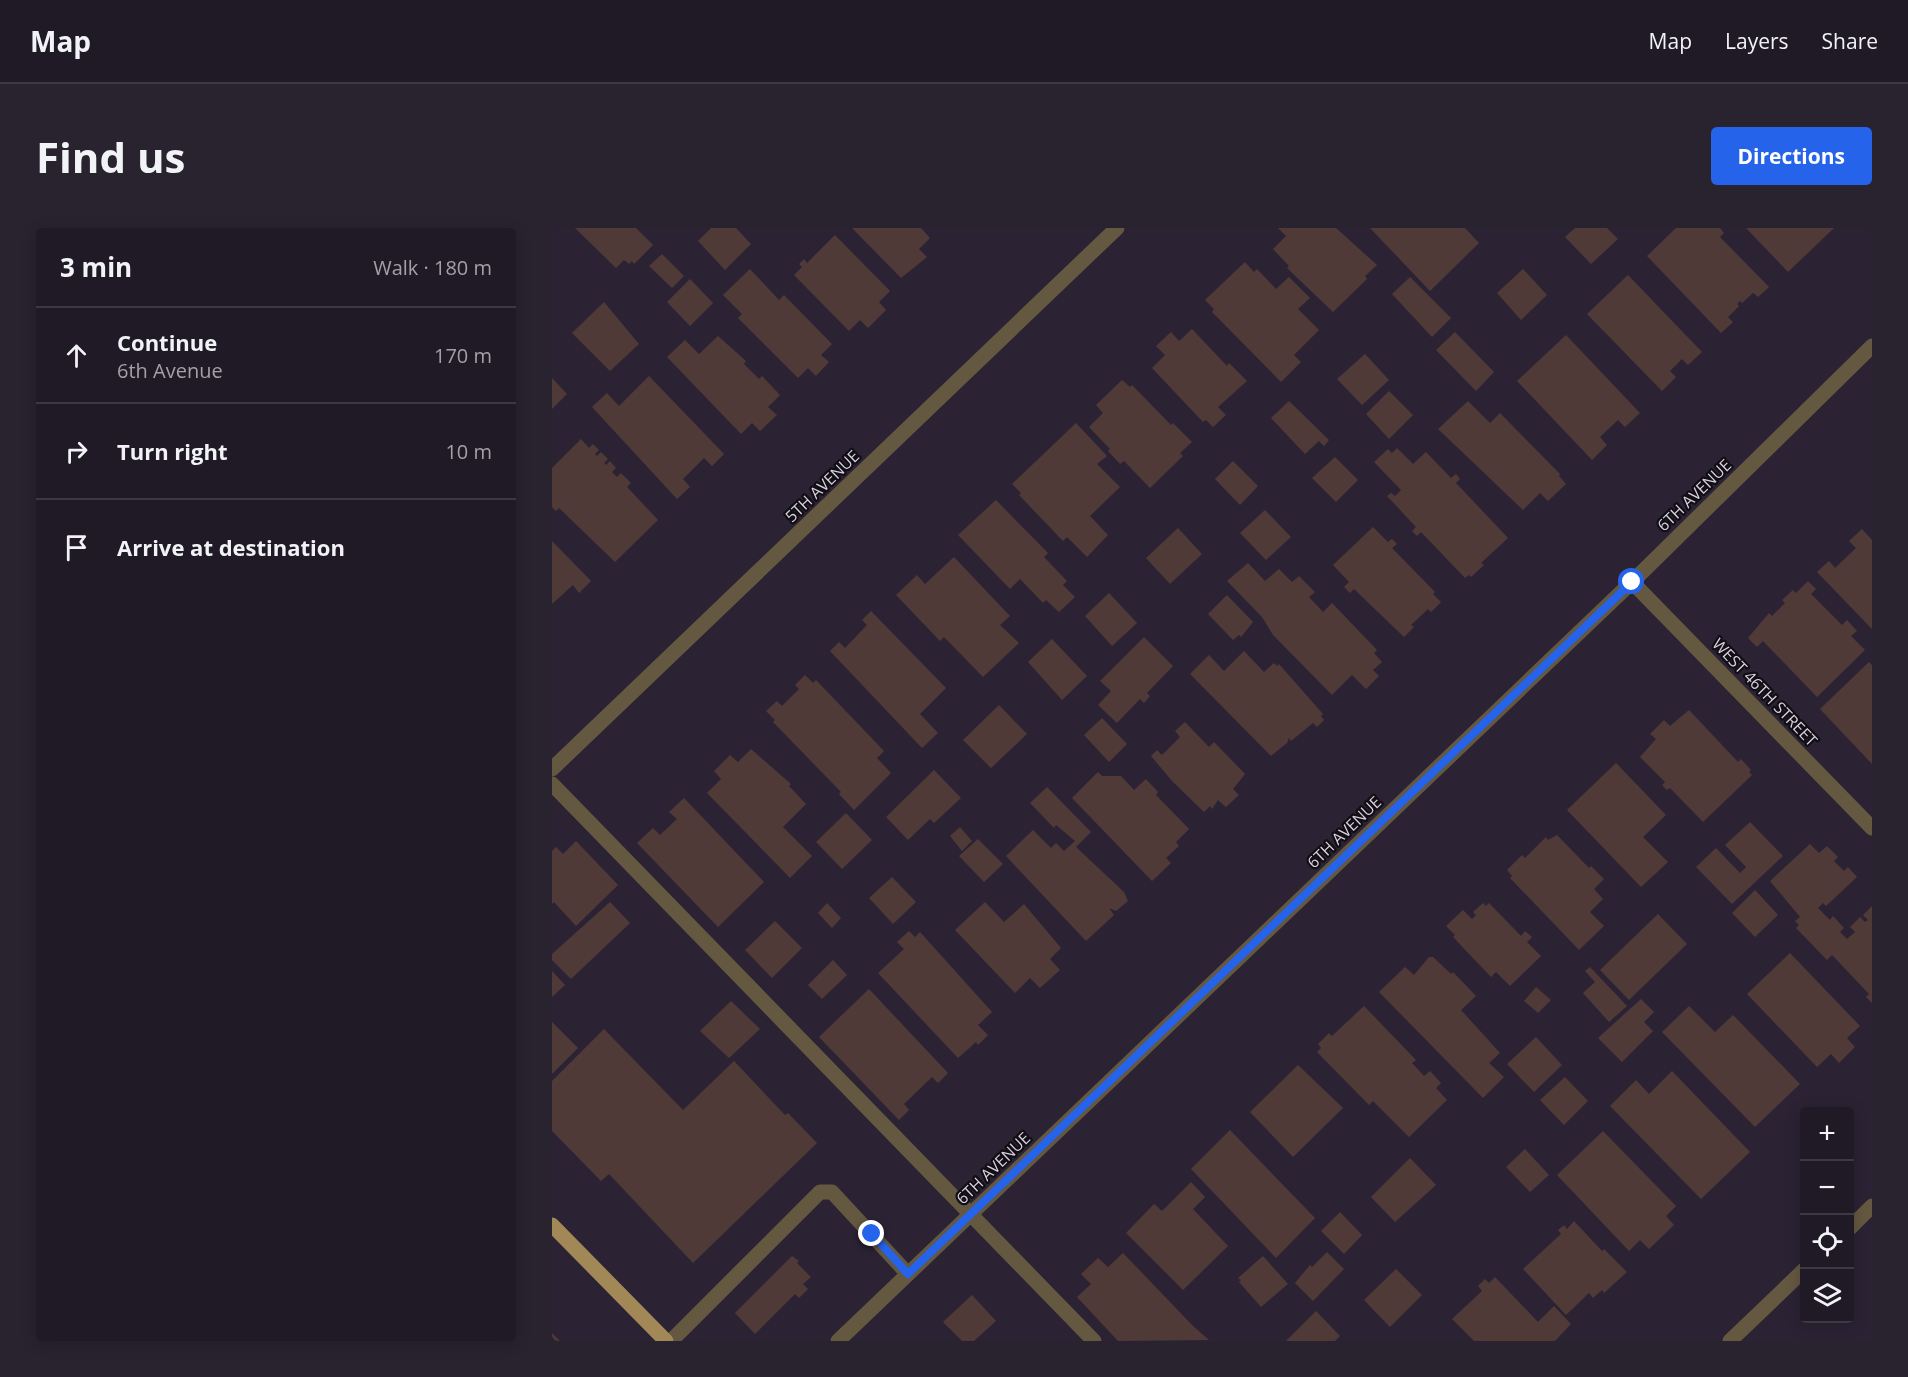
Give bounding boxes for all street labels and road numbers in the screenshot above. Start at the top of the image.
street label: 5TH AVENUE [780,445,864,527]
street label: 6TH AVENUE [1652,454,1736,536]
street label: WEST 46TH STREET [1708,633,1823,751]
street label: 6TH AVENUE [1302,791,1386,873]
street label: 6TH AVENUE [951,1127,1035,1209]

